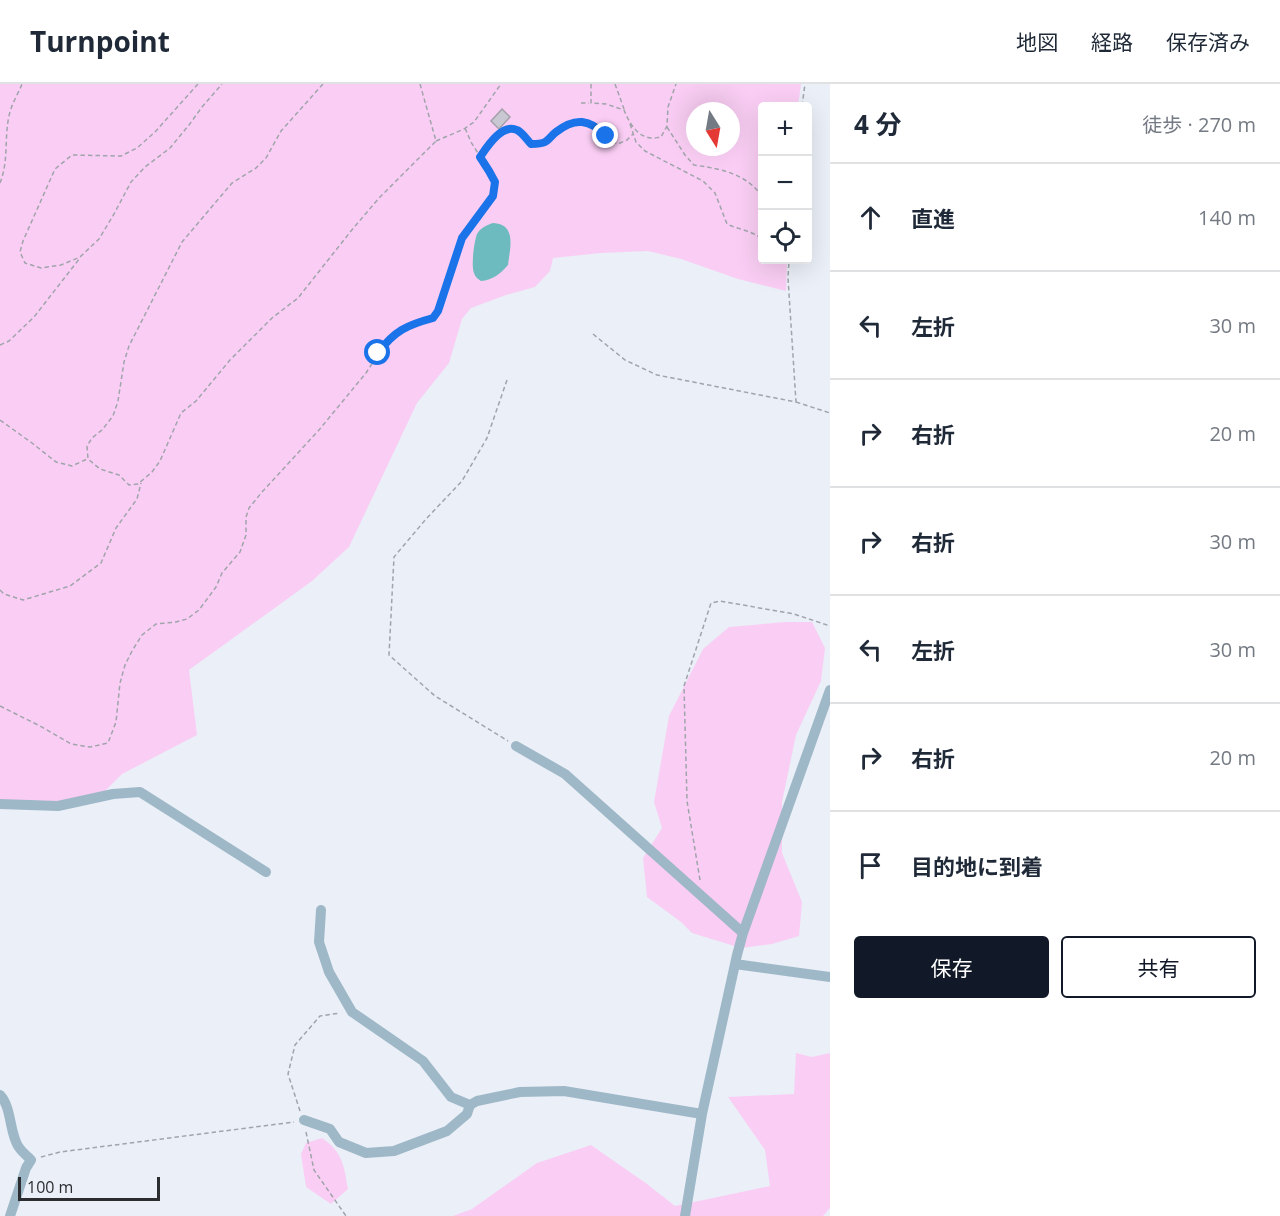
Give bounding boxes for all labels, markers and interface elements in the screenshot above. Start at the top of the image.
text: Turnpoint [30,22,170,60]
text: 地図 [1016,28,1058,56]
text: 経路 [1091,28,1133,56]
text: 保存済み [1166,28,1250,56]
north arrow [686,102,740,156]
map controls [758,102,812,264]
button: + [758,102,812,156]
text: 4 分 [854,106,902,142]
text: 徒歩 · 270 m [1142,111,1256,138]
route end [592,122,618,148]
button: − [758,156,812,210]
icon: ahead [854,201,887,234]
text: 直進 [911,203,955,233]
text: 140 m [1198,204,1256,231]
button: locate [758,210,812,264]
icon: left [854,309,887,342]
text: 左折 [911,311,955,341]
text: 30 m [1209,312,1256,339]
route start [364,339,390,365]
icon: right [854,417,887,450]
text: 右折 [911,419,955,449]
text: 20 m [1209,420,1256,447]
icon: right [854,525,887,558]
text: 右折 [911,527,955,557]
text: 30 m [1209,528,1256,555]
icon: left [854,633,887,666]
text: 左折 [911,635,955,665]
text: 30 m [1209,636,1256,663]
icon: right [854,741,887,774]
text: 右折 [911,743,955,773]
text: 20 m [1209,744,1256,771]
icon: arrive [854,849,887,882]
text: 目的地に到着 [911,851,1043,881]
button: 保存 [854,936,1049,998]
button: 共有 [1061,936,1256,998]
scale bar [18,1174,160,1202]
text: 100 m [27,1176,73,1198]

